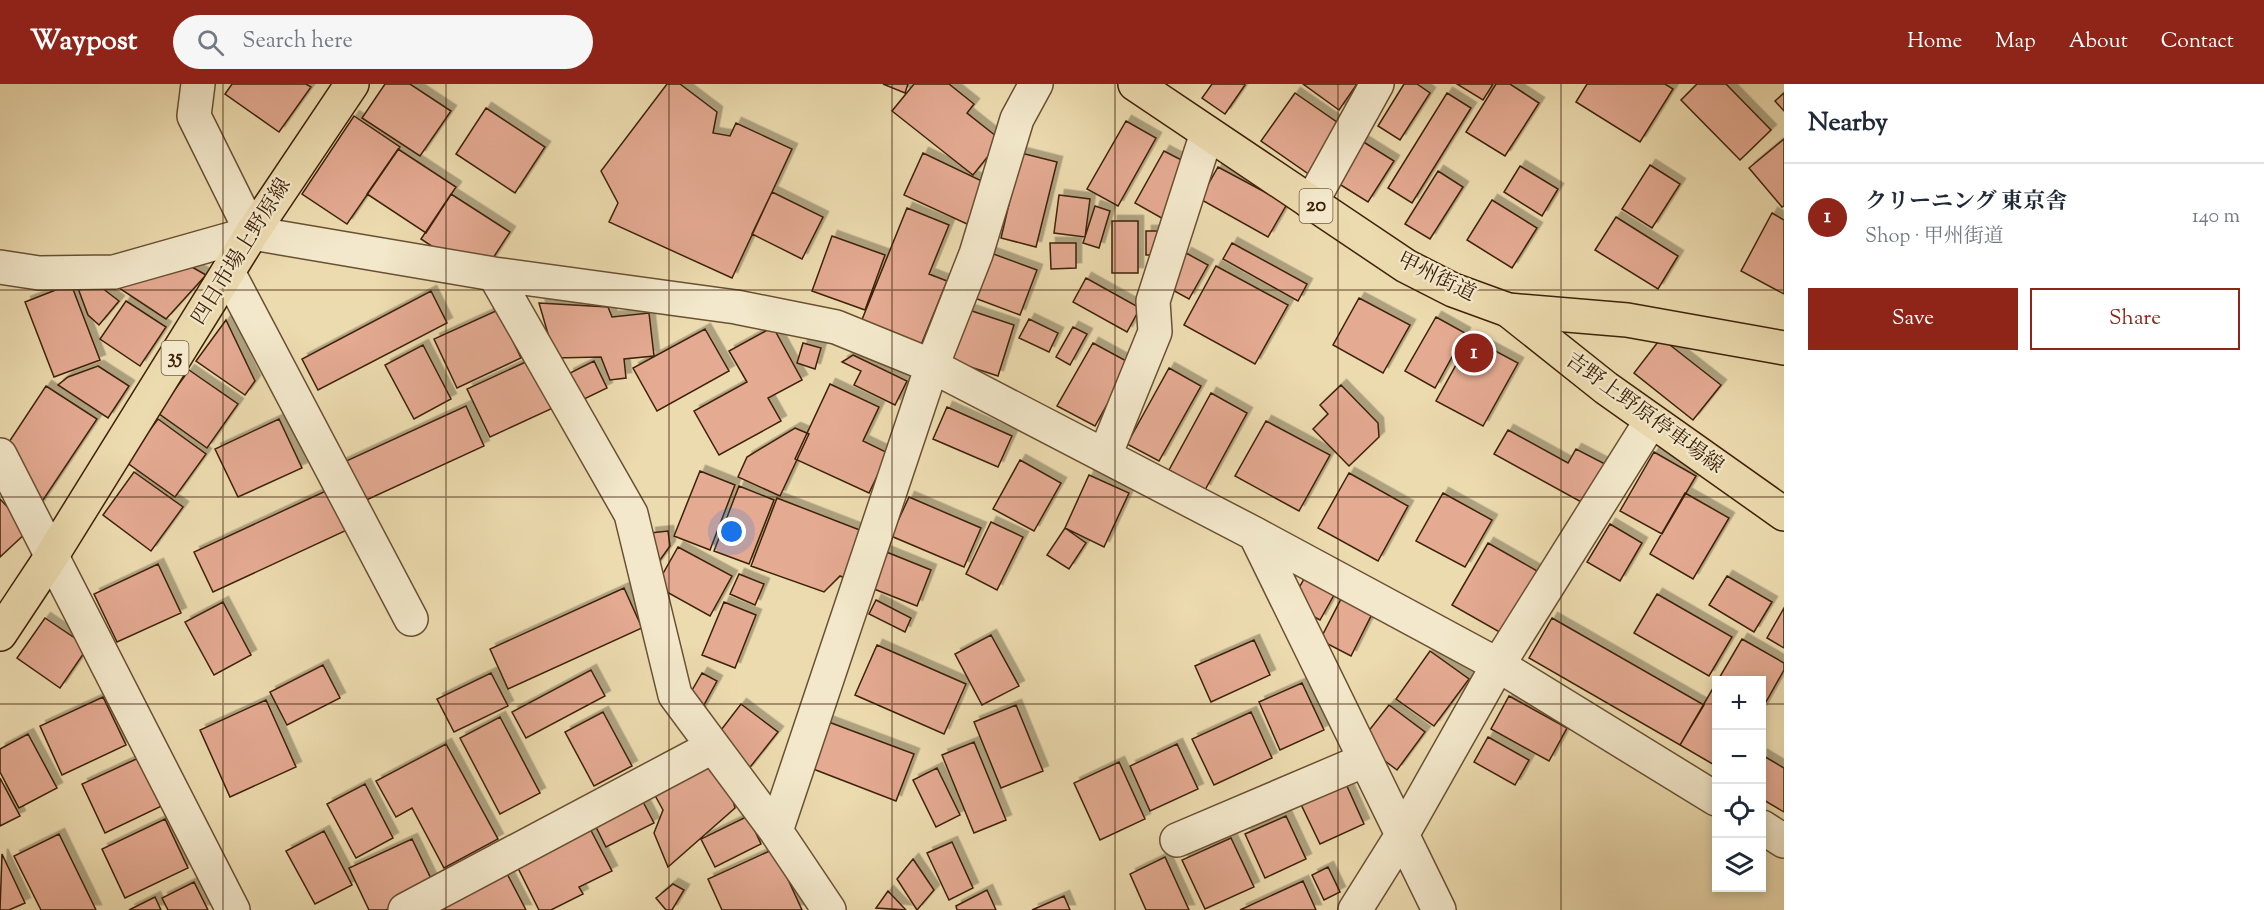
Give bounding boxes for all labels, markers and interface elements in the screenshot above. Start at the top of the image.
search box [173,15,593,69]
text: Waypost [30,22,137,62]
icon: search [194,26,227,59]
text: Search here [242,26,353,58]
text: Home [1907,27,1962,57]
text: Map [1995,27,2036,57]
text: About [2069,27,2128,57]
text: Contact [2161,27,2234,57]
text: Nearby [1808,105,1888,142]
street label: 四日市場上野原線 [185,173,299,331]
text: クリーニング 東京舎 [1865,187,2067,219]
road number: 20 [1300,189,1332,223]
text: 1 [1824,203,1831,232]
text: 140 m [2192,203,2240,232]
text: Shop · 甲州街道 [1865,223,2004,252]
street label: 甲州街道 [1392,246,1480,310]
button: Save [1808,288,2018,350]
button: Share [2030,288,2240,350]
pin: 1 [1454,330,1494,376]
road number: 35 [162,341,188,375]
street label: 吉野上野原停車場線 [1559,346,1729,482]
your location [717,517,746,546]
map controls [1712,676,1766,892]
button: + [1712,676,1766,730]
button: − [1712,730,1766,784]
button: locate [1712,784,1766,838]
button: layers [1712,838,1766,892]

